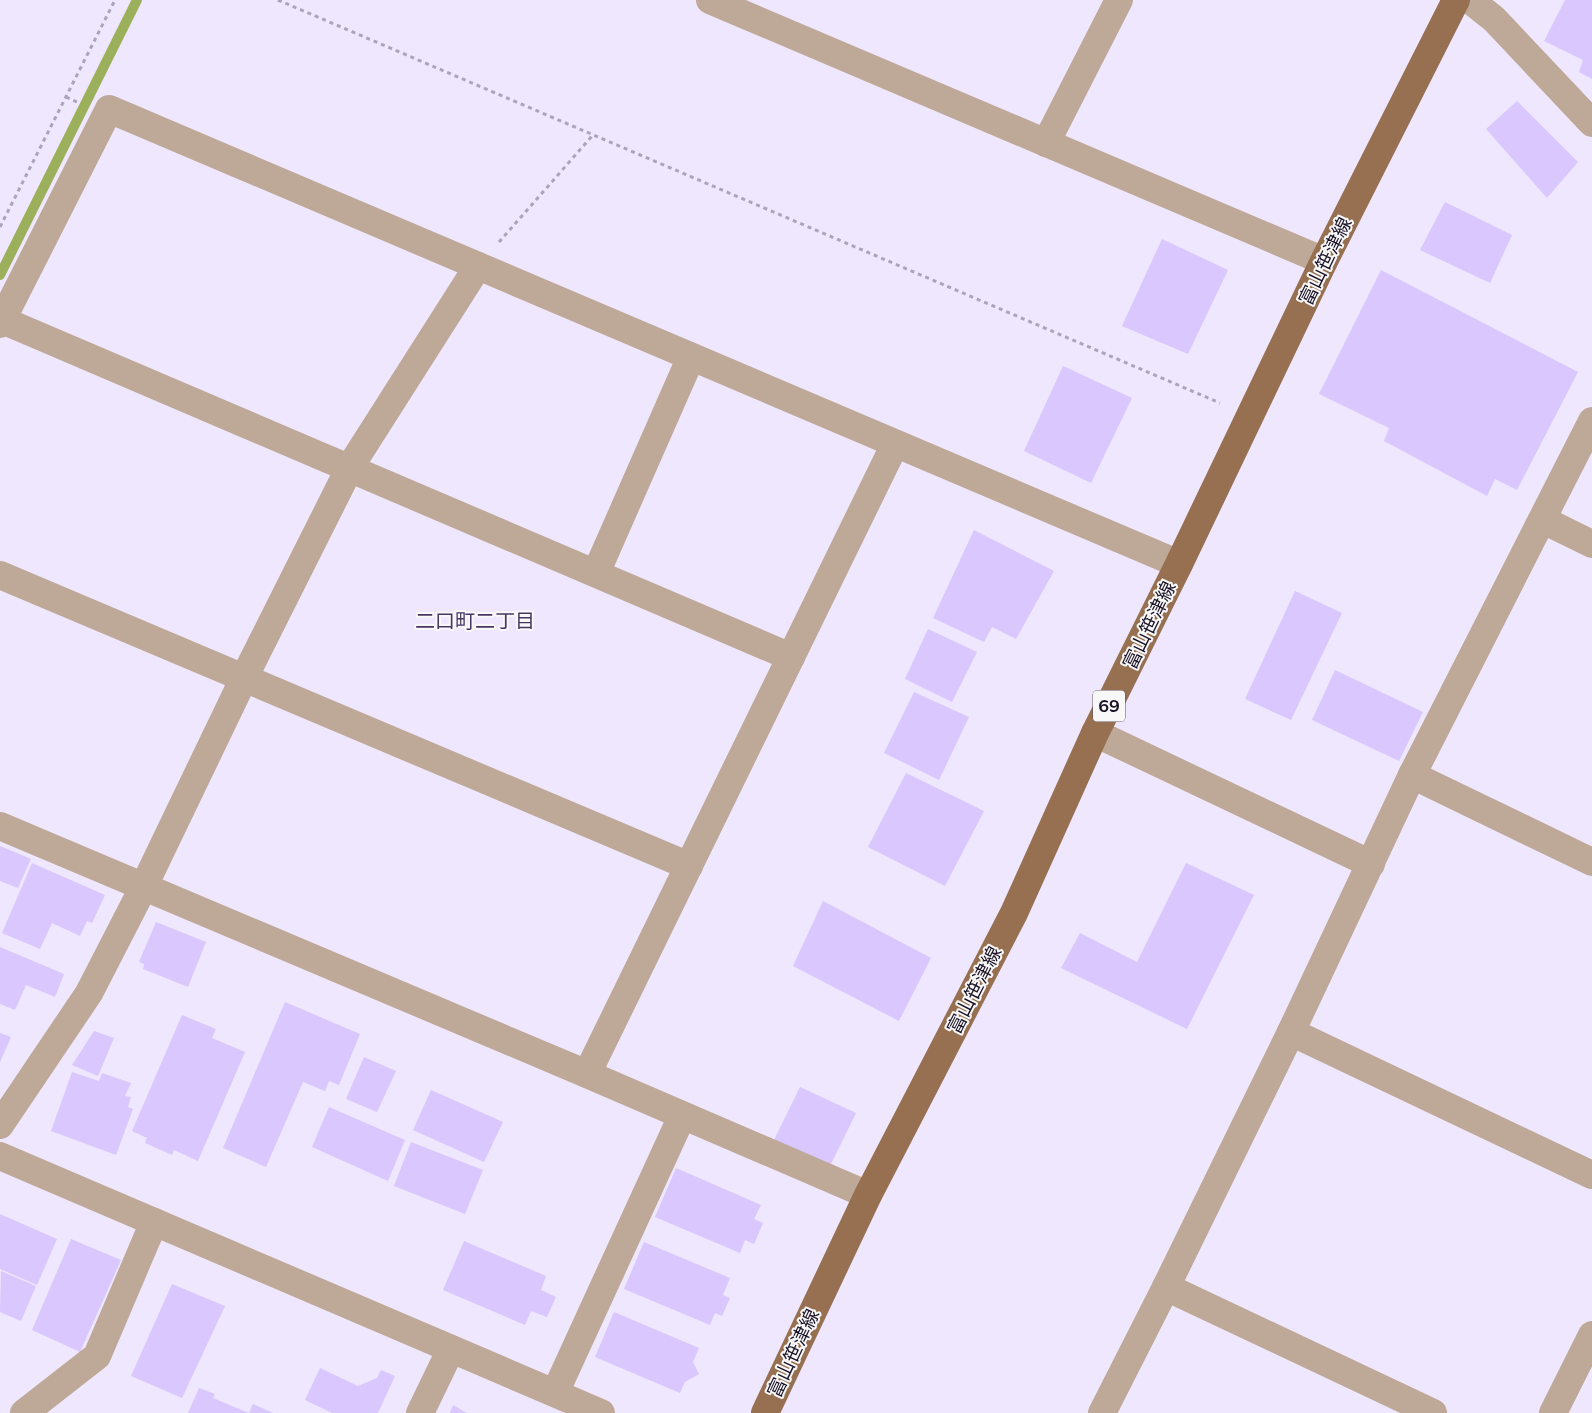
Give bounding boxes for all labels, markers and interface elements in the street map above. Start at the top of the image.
street label: 富山笹津線 [1293,213,1357,309]
street label: 富山笹津線 [1117,577,1181,673]
district label: 二口町二丁目 [415,608,535,633]
road number: 69 [1093,690,1125,721]
street label: 富山笹津線 [942,942,1006,1038]
street label: 富山笹津線 [762,1305,824,1401]

